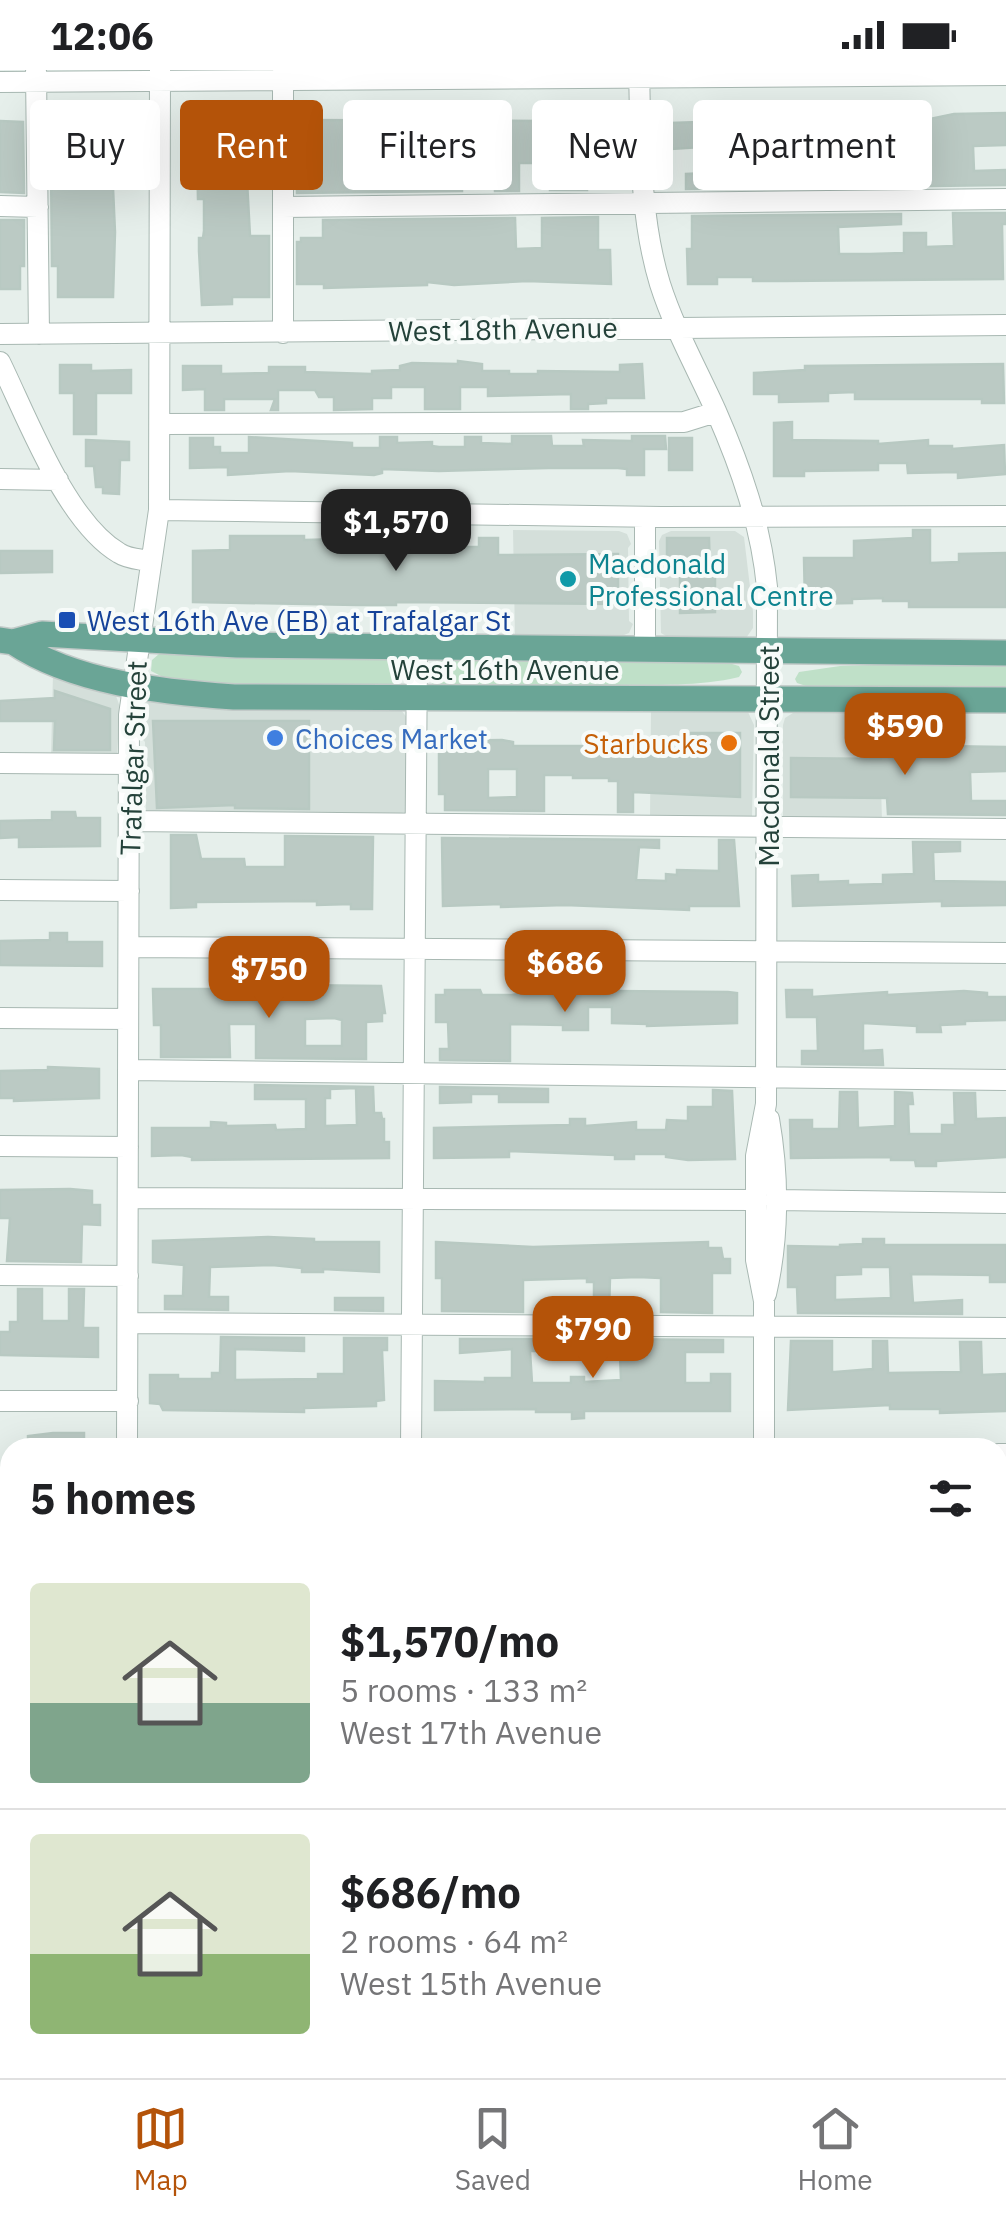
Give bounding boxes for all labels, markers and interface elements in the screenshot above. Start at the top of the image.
text: 12:06 [50,11,154,60]
chip: Buy [30,100,160,190]
chip: Rent [180,100,323,190]
chip: Filters [343,100,512,190]
chip: New [532,100,673,190]
chip: Apartment [693,100,932,190]
street label: West 18th Avenue [388,309,618,349]
pin: $1,570 [315,489,477,574]
text: $1,570 [343,500,449,542]
place label: Macdonald Professional Centre [588,545,834,614]
marker: Macdonald Professional Centre [557,568,579,590]
place label: West 16th Ave (EB) at Trafalgar St [87,602,511,639]
marker: West 16th Ave (EB) at Trafalgar St [56,609,78,631]
street label: Macdonald Street [750,645,787,867]
street label: West 16th Avenue [390,651,620,688]
street label: Trafalgar Street [111,660,155,856]
pin: $590 [846,693,964,778]
text: $590 [867,704,943,746]
place label: Choices Market [295,720,488,757]
place label: Starbucks [583,725,709,762]
marker: Choices Market [264,727,286,749]
marker: Starbucks [718,732,740,754]
pin: $686 [506,930,624,1015]
pin: $750 [210,936,328,1021]
text: $686 [527,941,603,983]
text: $750 [231,947,307,989]
pin: $790 [534,1296,652,1381]
text: $790 [555,1307,631,1349]
text: 5 homes [30,1471,196,1526]
icon: filters [923,1471,978,1526]
text: $1,570/mo [340,1614,559,1669]
icon: home [110,1623,230,1743]
text: 5 rooms · 133 m² [340,1669,587,1711]
text: West 17th Avenue [340,1711,602,1753]
text: $686/mo [340,1865,521,1920]
icon: home [110,1874,230,1994]
text: 2 rooms · 64 m² [340,1920,568,1962]
text: West 15th Avenue [340,1962,602,2004]
tab: Map [133,2101,188,2198]
tab: Saved [455,2101,531,2198]
tab: Home [797,2101,873,2198]

